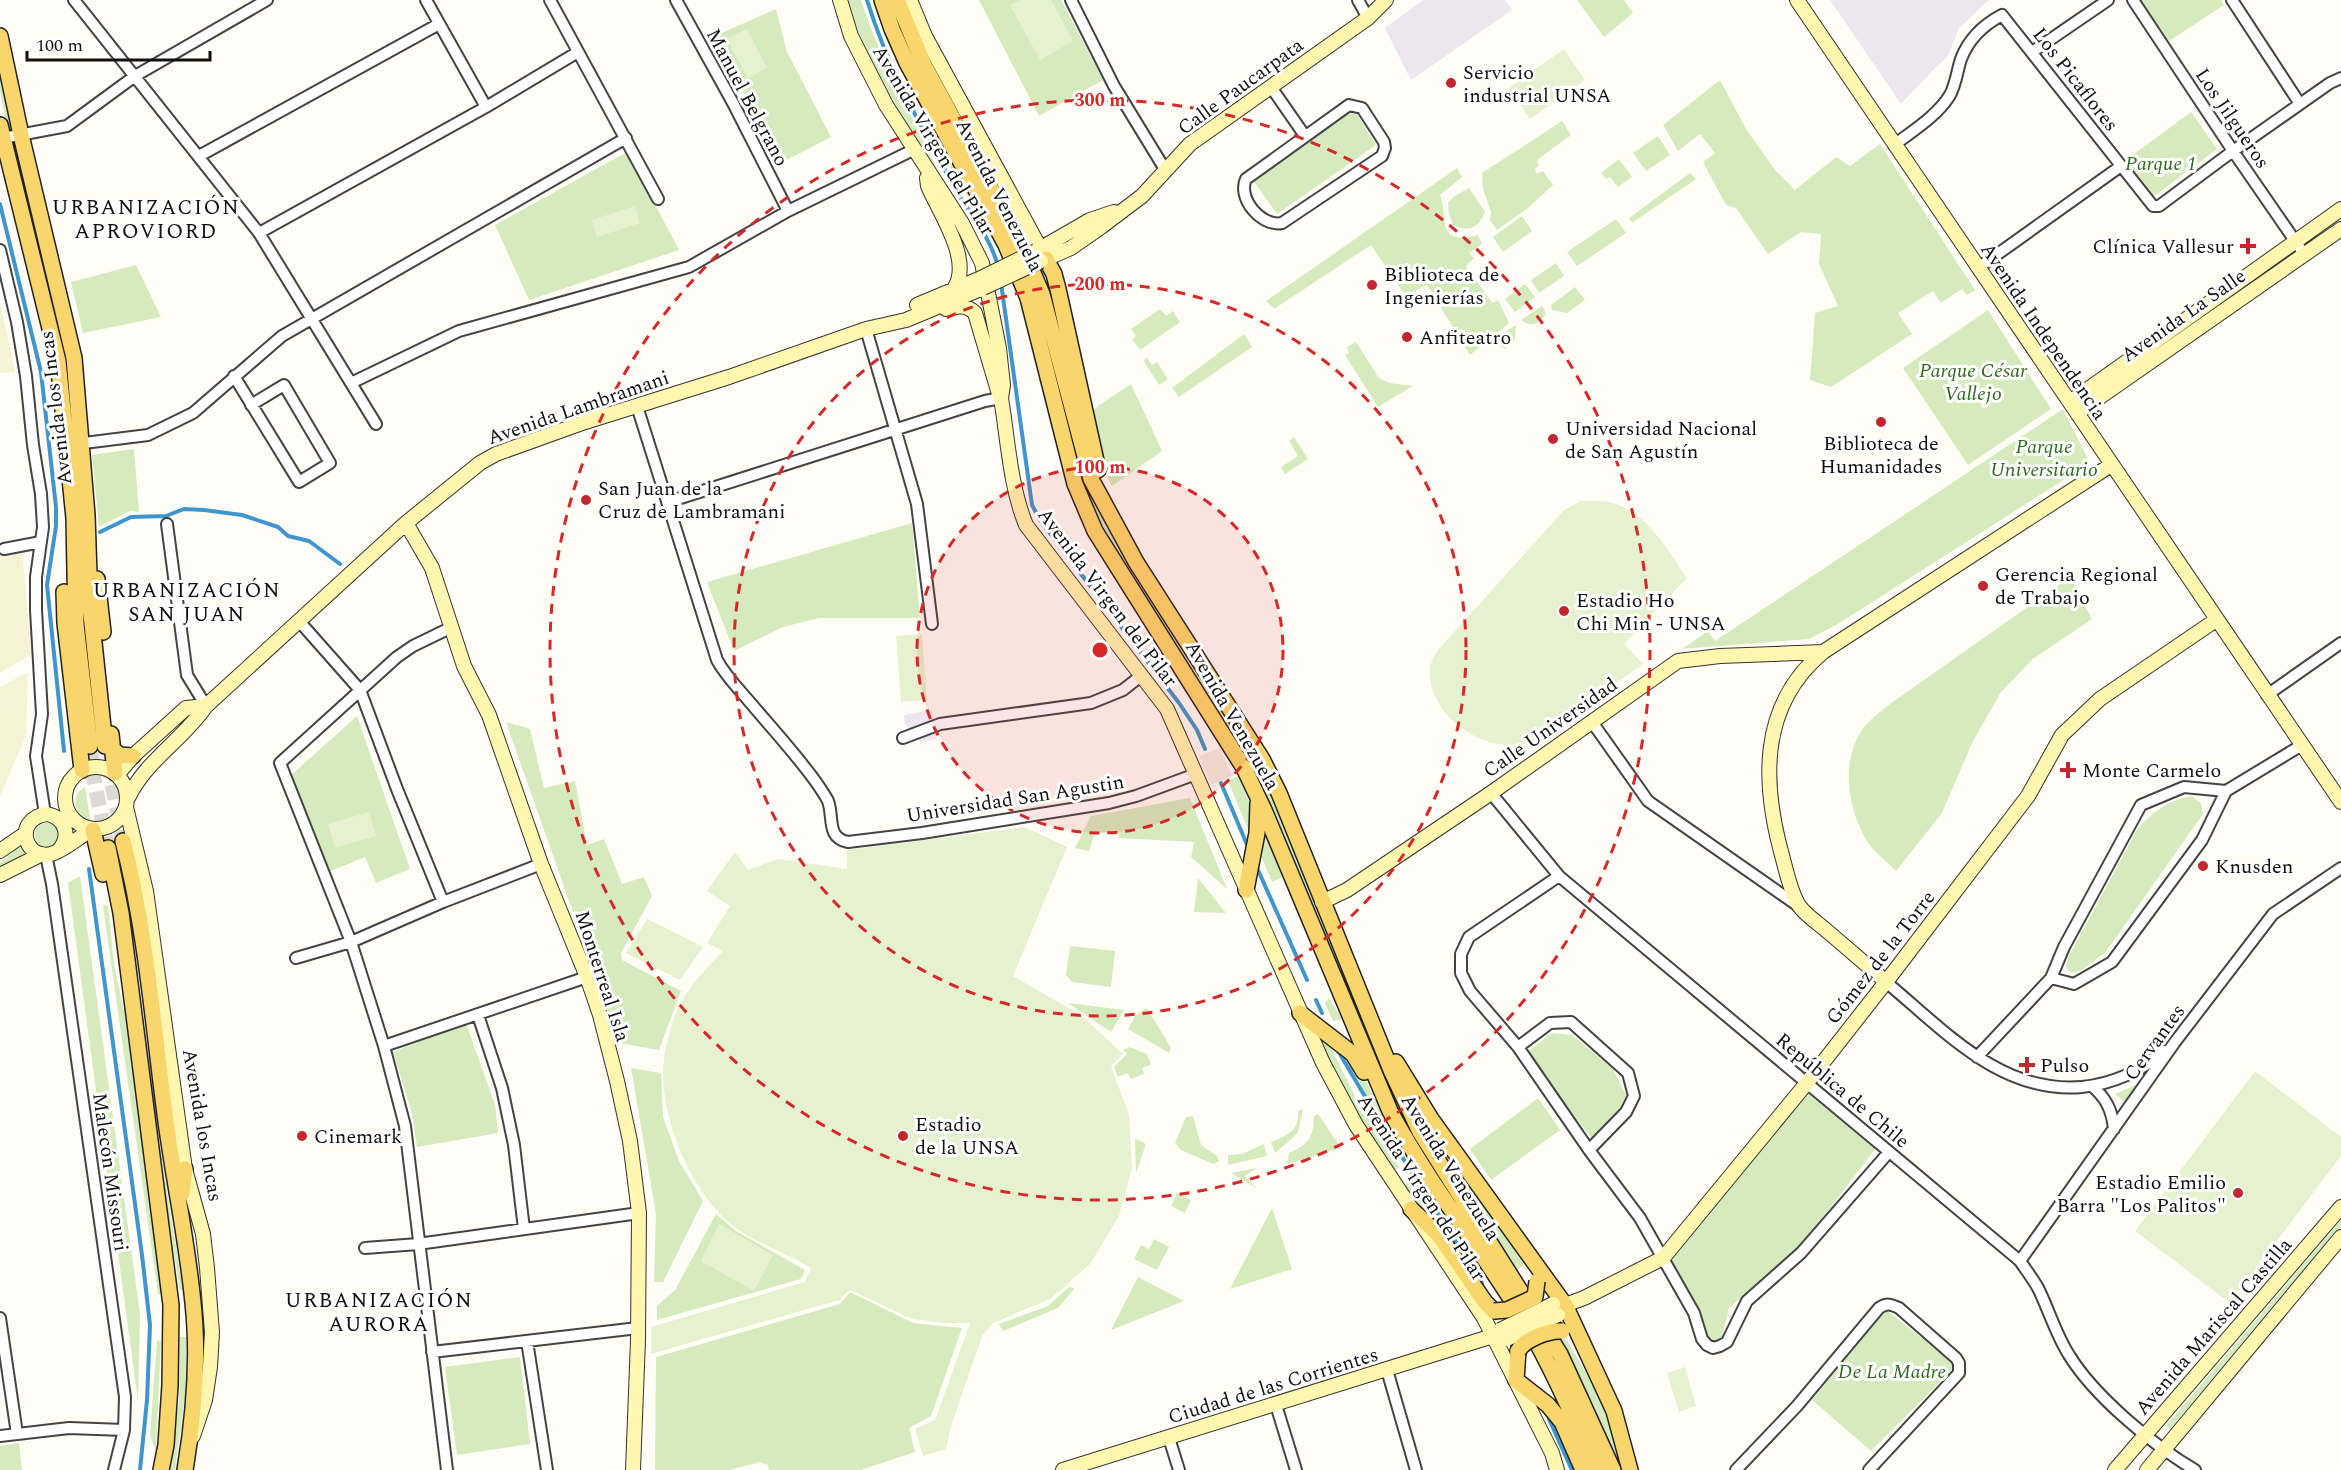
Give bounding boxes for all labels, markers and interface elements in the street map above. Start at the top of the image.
street label: Los Picaflores [2025,21,2126,138]
street label: Manuel Belgrano [698,23,796,172]
scale bar [27,24,210,62]
street label: Calle Paucarpata [1171,31,1310,143]
text: 100 m [36,32,83,59]
street label: Avenida Virgen del Pilar [864,40,1002,242]
place label: Servicio industrial UNSA [1463,58,1611,111]
street label: Los Jilgueros [2187,62,2277,175]
marker: Servicio industrial UNSA [1444,76,1458,90]
text: 300 m [1074,87,1126,114]
street label: Avenida Venezuela [948,114,1051,277]
park label: Parque 1 [2125,149,2197,179]
district label: URBANIZACIÓN APROVIORD [52,192,240,248]
place label: Clínica Vallesur [2092,232,2234,262]
street label: Avenida Independencia [1972,237,2114,427]
marker: Clínica Vallesur [2239,237,2257,255]
place label: Biblioteca de Ingenierías [1384,260,1500,313]
street label: Avenida La Salle [2115,261,2252,370]
text: 200 m [1074,271,1126,298]
marker: Biblioteca de Ingenierías [1365,278,1379,292]
place label: Anfiteatro [1419,323,1511,353]
street label: Avenida los Incas [32,329,80,487]
marker: Anfiteatro [1400,330,1414,344]
park label: Parque César Vallejo [1919,356,2028,409]
street label: Avenida Lambramani [483,363,673,453]
place label: Universidad Nacional de San Agustín [1565,414,1757,467]
marker: Biblioteca de Humanidades [1874,415,1888,429]
place label: Biblioteca de Humanidades [1820,429,1942,482]
marker: Universidad Nacional de San Agustín [1546,432,1560,446]
park label: Parque Universitario [1990,432,2098,485]
text: 100 m [1074,454,1126,481]
place label: San Juan de la Cruz de Lambramani [598,474,785,527]
marker: San Juan de la Cruz de Lambramani [579,493,593,507]
street label: Avenida Virgen del Pilar [1030,502,1185,694]
place label: Gerencia Regional de Trabajo [1995,560,2158,613]
district label: URBANIZACIÓN SAN JUAN [93,575,281,631]
marker: Gerencia Regional de Trabajo [1976,579,1990,593]
place label: Estadio Ho Chi Min - UNSA [1576,586,1725,639]
marker: Estadio Ho Chi Min - UNSA [1557,604,1571,618]
street label: Avenida Venezuela [1177,635,1287,796]
centre of rings [1090,640,1110,660]
street label: Calle Universidad [1477,670,1624,786]
place label: Monte Carmelo [2082,756,2221,786]
marker: Monte Carmelo [2059,761,2077,779]
street label: Universidad San Agustin [904,767,1126,831]
place label: Knusden [2215,852,2293,882]
marker: Knusden [2196,859,2210,873]
street label: Gómez de la Torre [1819,884,1943,1031]
street label: Monterreal Isla [567,907,638,1046]
street label: Cervantes [2117,998,2193,1087]
street label: República de Chile [1769,1026,1916,1156]
street label: Avenida los Incas [174,1046,230,1204]
place label: Pulso [2040,1051,2089,1081]
marker: Pulso [2018,1056,2036,1074]
street label: Avenida Vírgen del Pilar [1349,1088,1493,1287]
street label: Avenida Venezuela [1393,1088,1508,1247]
street label: Malecón Missouri [84,1091,136,1254]
place label: Estadio de la UNSA [915,1110,1019,1163]
place label: Cinemark [314,1122,402,1152]
marker: Cinemark [295,1129,309,1143]
marker: Estadio de la UNSA [896,1129,910,1143]
place label: Estadio Emilio Barra "Los Palitos" [2056,1168,2226,1221]
marker: Estadio Emilio Barra "Los Palitos" [2231,1186,2245,1200]
street label: Avenida Mariscal Castilla [2128,1231,2300,1422]
district label: URBANIZACIÓN AURORA [285,1285,473,1341]
street label: Ciudad de las Corrientes [1164,1340,1382,1432]
park label: De La Madre [1838,1357,1946,1387]

